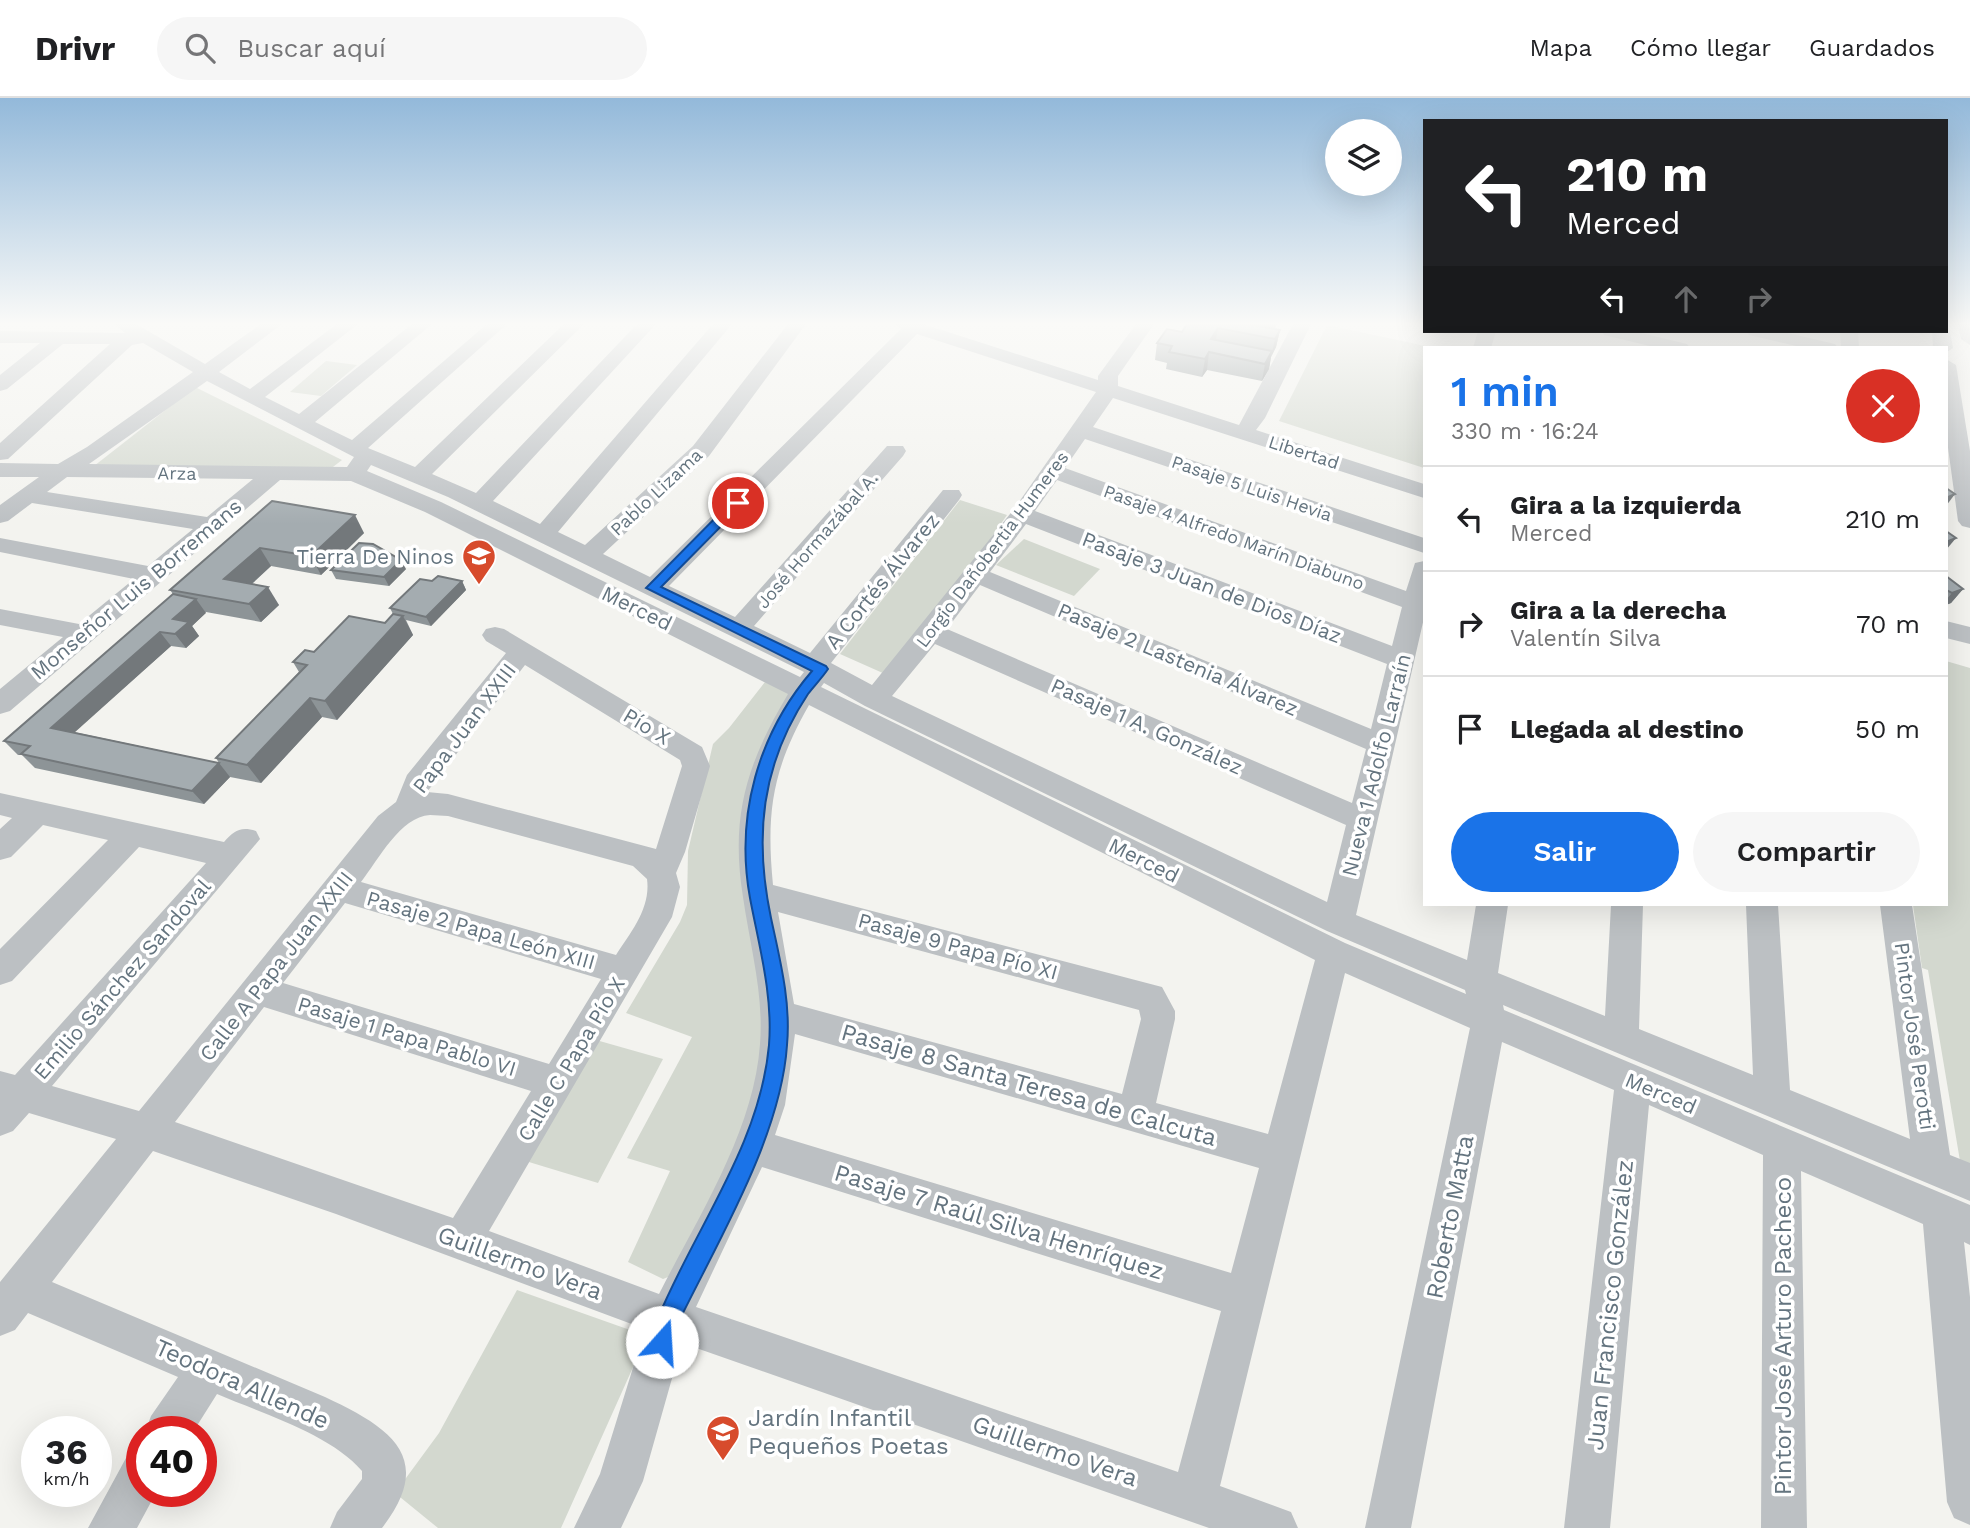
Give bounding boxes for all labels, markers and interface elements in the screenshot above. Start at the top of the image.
search box [157,17,647,80]
text: Drivr [35,29,115,68]
icon: search [181,29,219,67]
text: Buscar aquí [237,33,386,63]
text: Mapa [1530,34,1592,62]
text: Cómo llegar [1630,34,1771,62]
text: Guardados [1809,34,1935,62]
map controls [1325,119,1402,196]
button: layers [1325,119,1402,196]
text: 210 m [1566,145,1708,203]
icon: left [1451,147,1542,238]
text: Merced [1566,204,1681,242]
icon: left [1594,280,1632,318]
icon: ahead [1667,280,1705,318]
icon: right [1740,280,1778,318]
text: 1 min [1451,367,1559,416]
button: close [1846,369,1920,443]
text: 330 m · 16:24 [1451,418,1599,445]
street label: Libertad [1266,431,1342,473]
street label: Pablo Lizama [606,444,706,540]
street label: Lorgio Dañobertia Humeres [911,447,1073,651]
street label: Pasaje 5 Luis Hevia [1169,451,1335,525]
street label: Arza [157,462,197,484]
street label: José Hormazábal A. [752,468,882,612]
pin [708,473,768,533]
street label: Pasaje 4 Alfredo Marín Diabuno [1101,480,1367,594]
icon: arrive [719,484,757,522]
text: Gira a la izquierda [1510,490,1741,520]
street label: Monseñor Luis Borremans [25,493,247,685]
icon: left [1451,500,1489,538]
text: 210 m [1845,504,1920,534]
street label: A Cortés Álvarez [820,508,944,654]
text: Merced [1510,520,1592,547]
street label: Pasaje 3 Juan de Dios Díaz [1079,526,1345,648]
school or university icon: Tierra De Ninos [460,537,498,586]
place label: Tierra De Ninos [296,544,454,569]
street label: Merced [598,580,676,636]
text: Gira a la derecha [1510,595,1726,625]
street label: Pasaje 2 Lastenia Álvarez [1054,597,1302,721]
icon: right [1451,605,1489,643]
text: 70 m [1856,609,1920,639]
text: Valentín Silva [1510,625,1661,652]
street label: Nueva 1 Adolfo Larraín [1336,651,1416,879]
street label: Papa Juan XXIII [407,658,521,798]
street label: Pasaje 1 A. González [1047,672,1247,780]
street label: Pío X [619,702,675,750]
icon: arrive [1451,710,1489,748]
text: Llegada al destino [1510,714,1744,744]
text: 50 m [1855,714,1920,744]
button: Salir [1451,812,1679,892]
button: Compartir [1693,812,1920,892]
street label: Merced [1105,832,1183,888]
street label: Calle A Papa Juan XXIII [194,866,358,1066]
street label: Emilio Sánchez Sandoval [28,873,216,1084]
street label: Pasaje 2 Papa León XIII [364,885,598,975]
street label: Pasaje 9 Papa Pío XI [855,907,1061,985]
street label: Pintor José Perotti [1889,941,1941,1131]
street label: Calle C Papa Pío X [512,972,630,1146]
street label: Pasaje 1 Papa Pablo VI [295,991,519,1081]
street label: Pasaje 8 Santa Teresa de Calcuta [838,1018,1220,1152]
street label: Merced [1622,1067,1700,1119]
street label: Roberto Matta [1420,1133,1480,1301]
street label: Juan Francisco González [1581,1158,1639,1452]
street label: Pasaje 7 Raúl Silva Henríquez [831,1159,1167,1285]
street label: Pintor José Arturo Pacheco [1769,1177,1797,1495]
street label: Guillermo Vera [434,1220,606,1306]
position arrow [625,1305,699,1379]
street label: Teodora Allende [151,1333,333,1435]
place label: Jardín Infantil Pequeños Poetas [748,1404,949,1460]
street label: Guillermo Vera [969,1410,1141,1492]
school or university icon: Jardín Infantil Pequeños Poetas [704,1413,742,1462]
speed limit sign: 40 [126,1416,217,1507]
text: 36 [45,1431,88,1473]
text: km/h [43,1468,90,1489]

